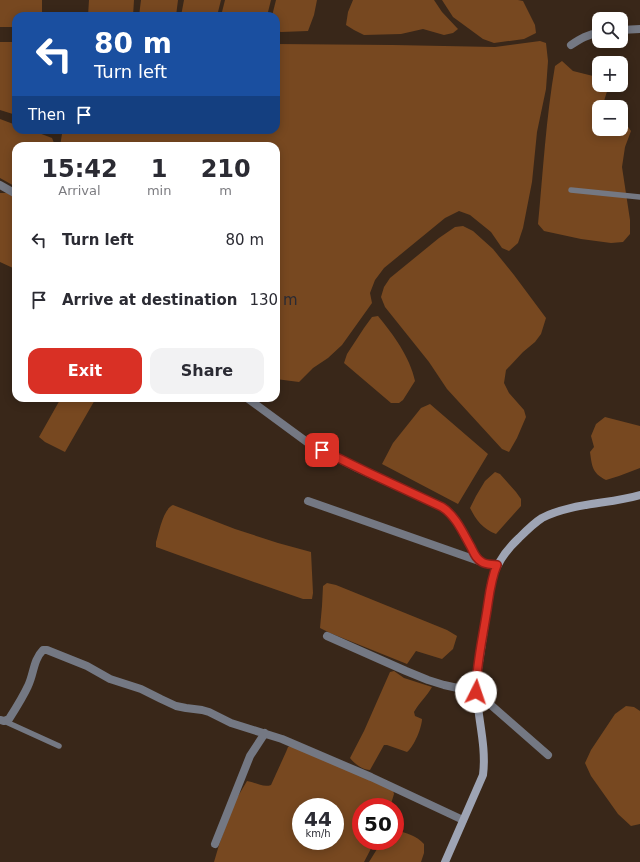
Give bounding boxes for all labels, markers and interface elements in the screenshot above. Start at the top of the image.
map controls [592,12,628,136]
button: search [592,12,628,48]
text: 80 m [94,27,172,60]
icon: left [28,28,80,80]
button: + [592,56,628,92]
text: Turn left [94,61,167,82]
button: − [592,100,628,136]
icon: arrive [73,104,95,126]
text: Then [28,106,65,124]
text: 15:42 [41,155,118,183]
text: 1 [151,155,167,183]
text: 210 [201,155,251,183]
text: Arrival [58,183,101,198]
text: min [147,183,171,198]
text: m [219,183,232,198]
icon: left [28,229,50,251]
text: Turn left [62,231,134,249]
text: 80 m [226,231,264,249]
icon: arrive [28,289,50,311]
text: Arrive at destination [62,291,237,309]
text: 130 m [249,291,298,309]
button: Exit [28,348,142,394]
button: Share [150,348,264,394]
pin [305,433,339,467]
icon: arrive [311,439,333,461]
position arrow [455,671,497,713]
speed limit sign: 50 [352,798,404,850]
text: 44 [304,807,332,831]
text: km/h [305,828,331,839]

